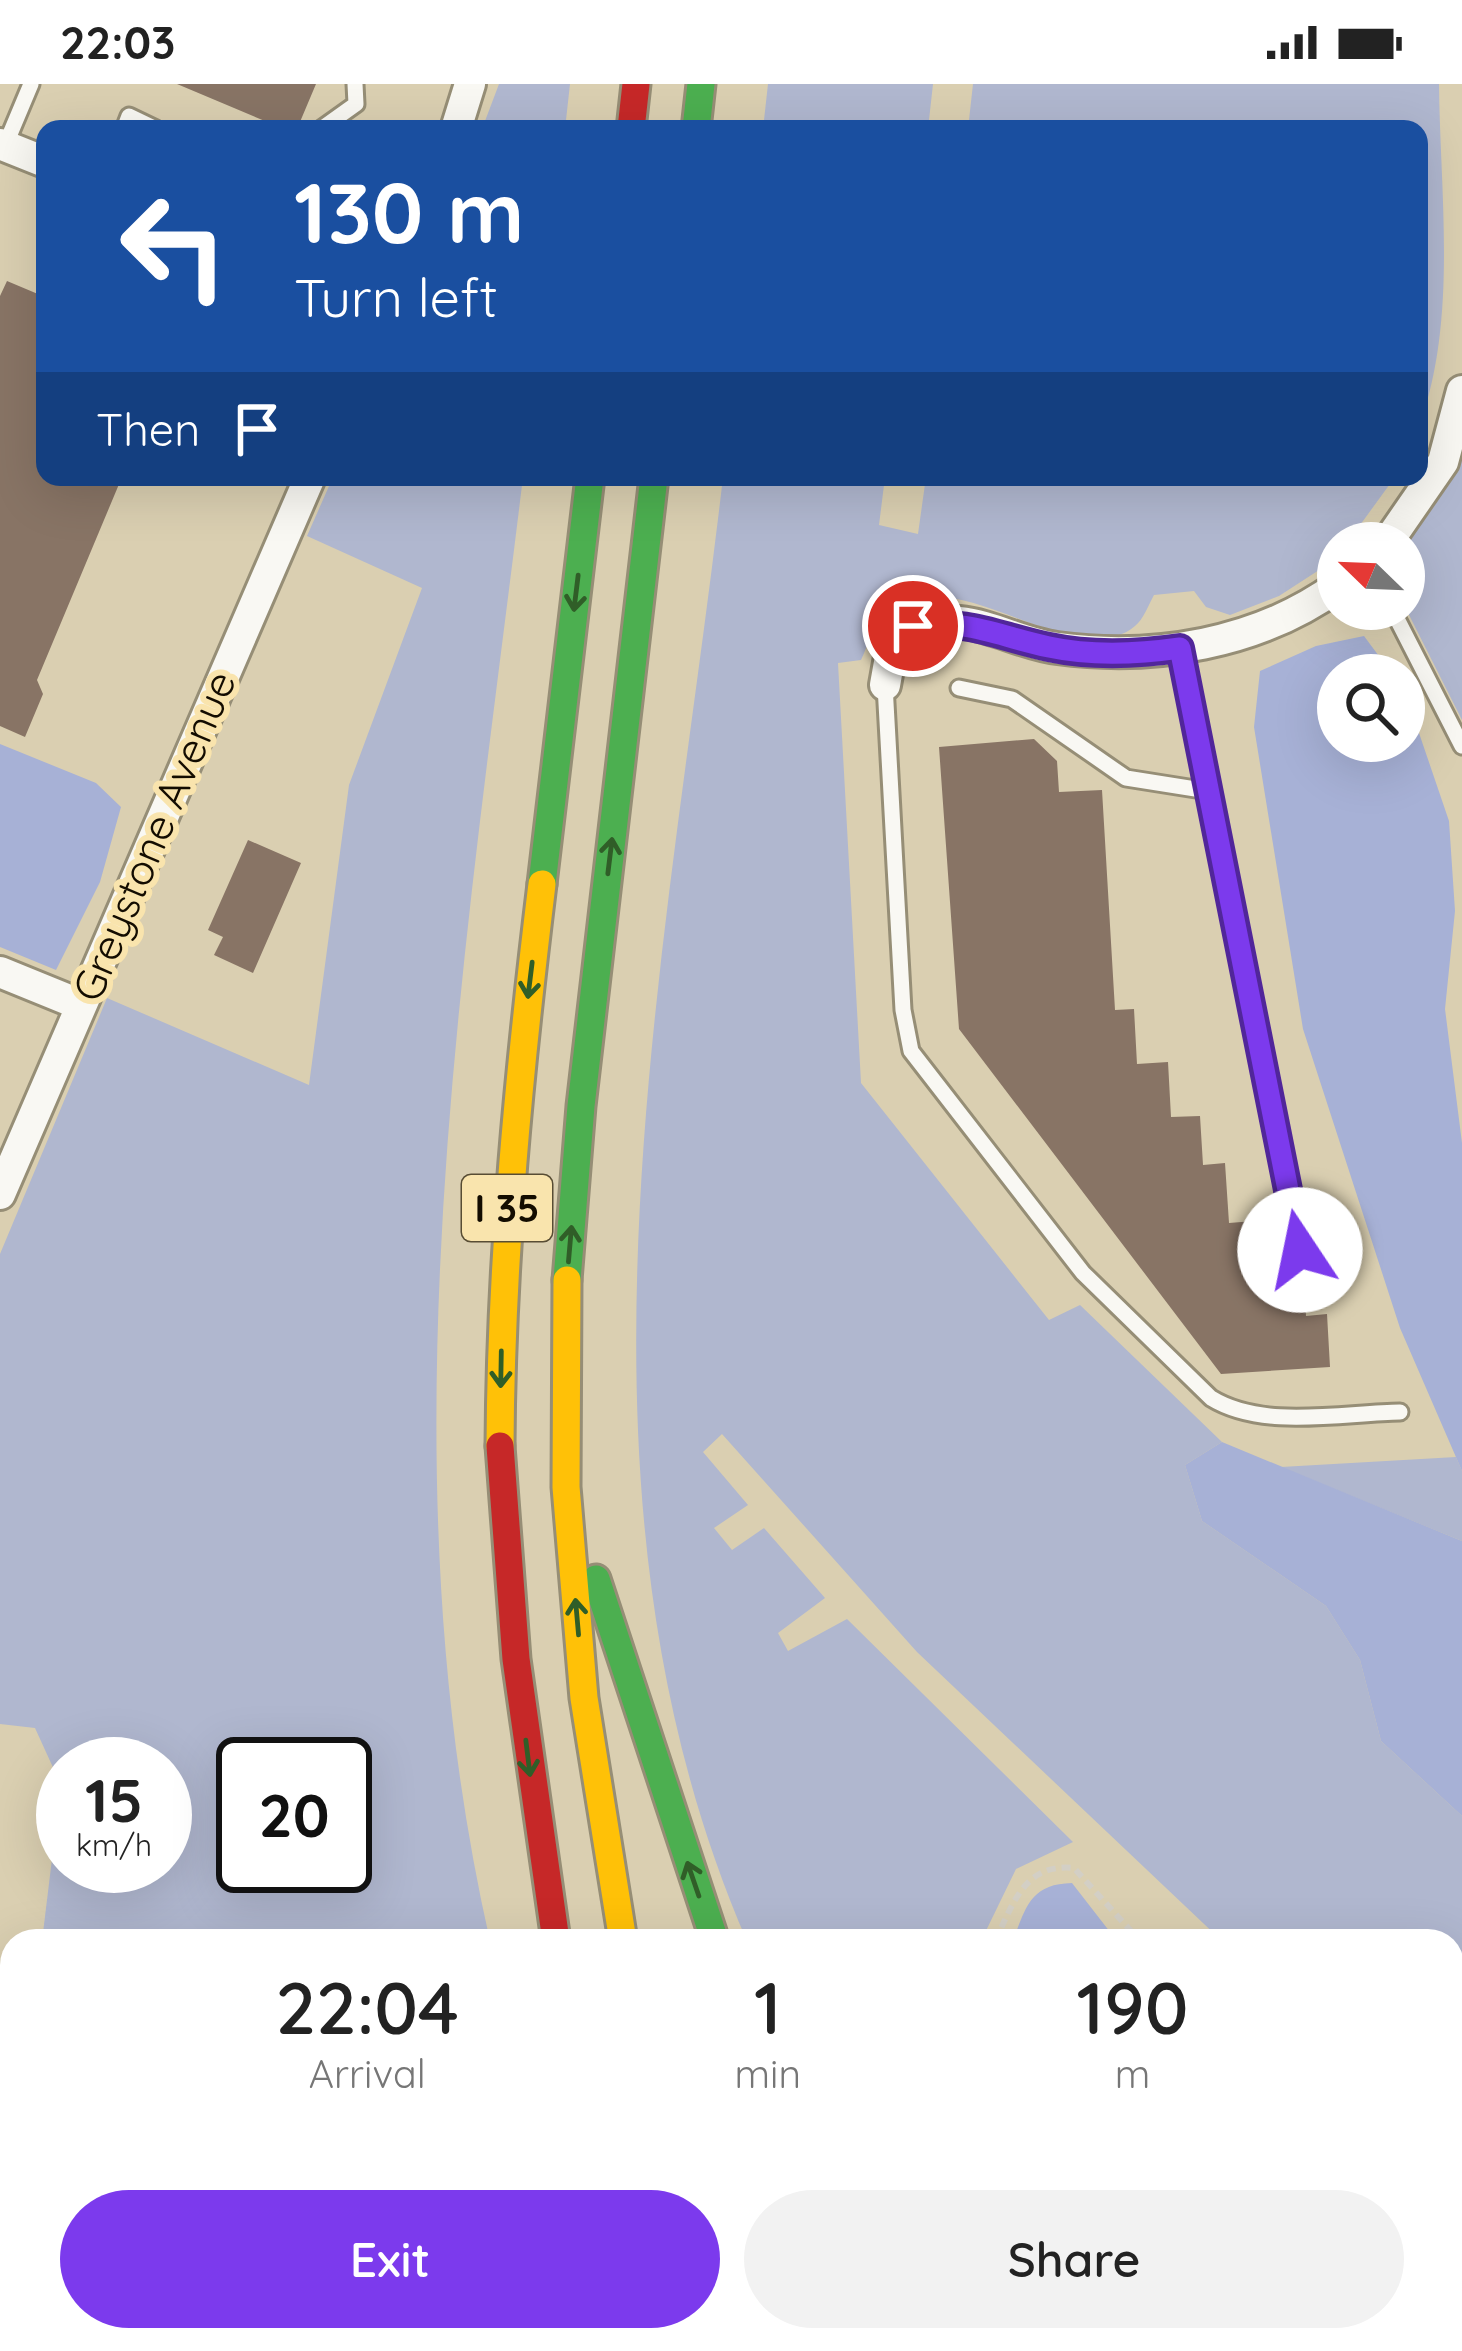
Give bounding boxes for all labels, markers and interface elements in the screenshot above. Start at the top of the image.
text: 22:03 [60,14,175,70]
text: 130 m [294,159,524,264]
icon: left [96,168,252,324]
text: Turn left [294,263,498,331]
icon: arrive [224,396,290,462]
text: Then [96,401,200,457]
north arrow [1317,522,1425,630]
map controls [1317,522,1425,762]
one-way arrow [565,573,587,612]
pin [862,575,964,677]
icon: arrive [880,593,946,659]
button: search [1317,654,1425,762]
street label: Greystone Avenue [60,663,247,1009]
one-way arrow [599,837,621,876]
one-way arrow [519,960,541,999]
road number: I 35 [462,1175,552,1241]
position arrow [1237,1187,1363,1313]
one-way arrow [559,1225,582,1264]
one-way arrow [489,1349,512,1388]
one-way arrow [566,1599,589,1638]
speed limit sign: 20 [216,1737,372,1893]
one-way arrow [517,1738,539,1777]
text: 15 [85,1762,143,1837]
text: km/h [76,1826,152,1864]
one-way arrow [681,1861,702,1898]
text: 22:04 [276,1962,459,2052]
text: 1 [754,1962,781,2052]
text: 190 [1076,1962,1188,2052]
text: Arrival [309,2049,426,2098]
text: min [734,2049,801,2098]
text: m [1115,2049,1150,2098]
button: Exit [60,2190,720,2328]
button: Share [744,2190,1404,2328]

